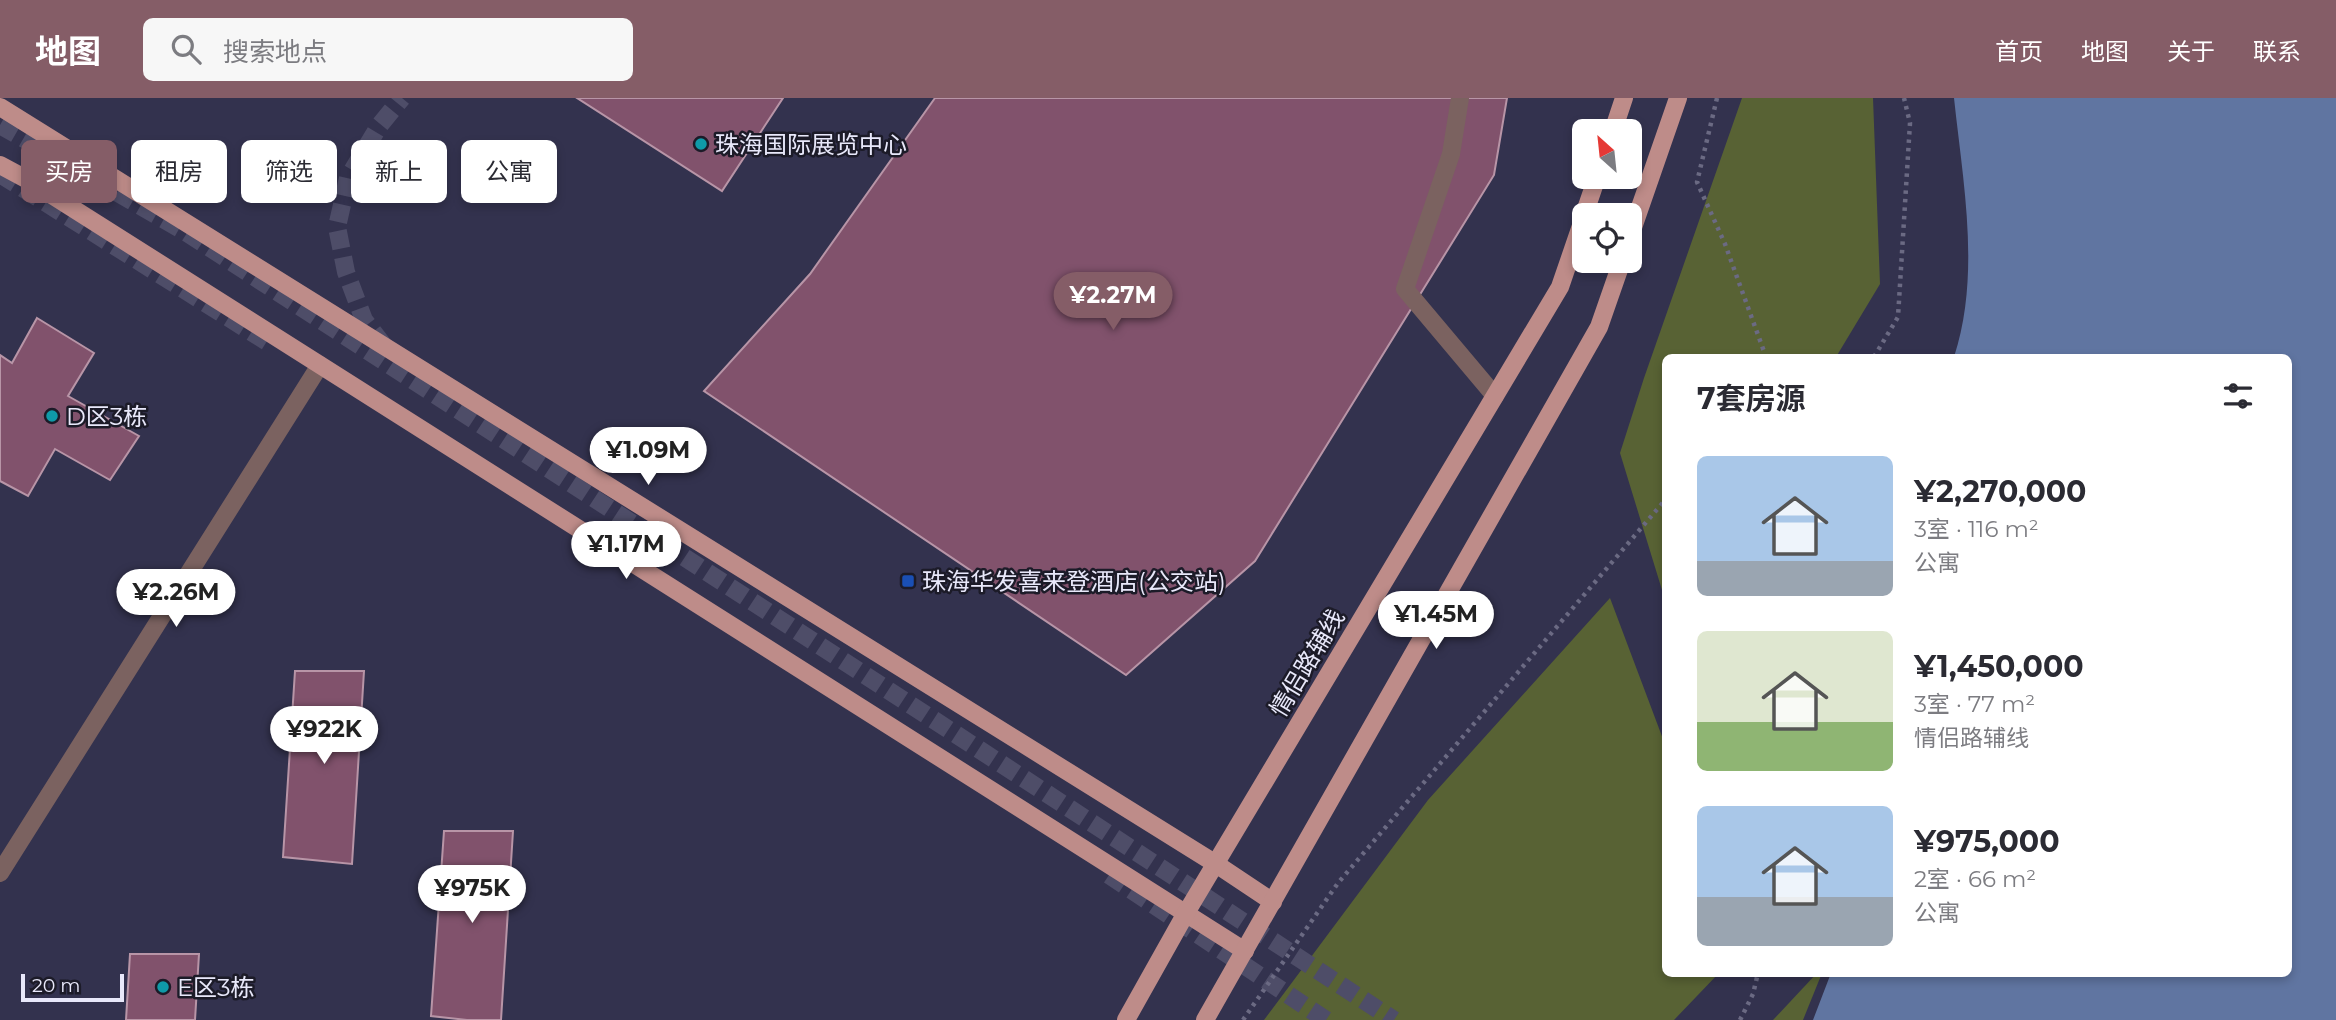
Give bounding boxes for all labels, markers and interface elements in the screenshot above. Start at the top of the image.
search box [143,18,633,81]
icon: search [167,30,205,68]
text: 地图 [35,31,101,71]
text: 搜索地点 [223,36,327,68]
text: 首页 [1995,37,2043,66]
text: 地图 [2081,37,2129,66]
text: 关于 [2167,37,2215,66]
text: 联系 [2253,37,2301,66]
north arrow [1572,119,1642,189]
map controls [1572,119,1642,273]
place label: 珠海国际展览中心 [715,130,907,159]
marker: 珠海国际展览中心 [693,136,709,152]
chip: 买房 [21,140,117,203]
chip: 租房 [131,140,227,203]
chip: 筛选 [241,140,337,203]
chip: 新上 [351,140,447,203]
chip: 公寓 [461,140,557,203]
button: locate [1572,203,1642,273]
pin: ¥2.27M [1056,272,1170,332]
text: ¥2.27M [1070,281,1156,309]
icon: filters [2219,377,2257,415]
text: 7套房源 [1697,380,1806,417]
place label: D区3栋 [66,402,147,431]
marker: D区3栋 [44,408,60,424]
pin: ¥1.09M [591,428,705,487]
text: ¥1.09M [606,436,690,464]
text: ¥2,270,000 [1914,473,2087,510]
icon: home [1753,484,1837,568]
text: 3室 · 116 m² [1914,515,2039,543]
pin: ¥1.17M [569,522,683,581]
text: ¥1.17M [587,530,665,558]
text: 公寓 [1914,549,1960,577]
place label: 珠海华发喜来登酒店(公交站) [922,567,1226,596]
pin: ¥2.26M [119,570,233,629]
marker: 珠海华发喜来登酒店(公交站) [900,573,916,589]
text: ¥2.26M [132,578,220,606]
pin: ¥1.45M [1379,592,1493,651]
text: ¥1.45M [1394,600,1478,628]
street label: 情侣路辅线 [1264,604,1350,722]
text: ¥1,450,000 [1914,648,2084,685]
icon: home [1753,659,1837,743]
text: 3室 · 77 m² [1914,690,2035,718]
pin: ¥922K [275,706,373,766]
text: ¥922K [286,715,362,743]
text: 情侣路辅线 [1914,724,2029,752]
text: ¥975,000 [1914,823,2060,860]
icon: home [1753,834,1837,918]
text: 2室 · 66 m² [1914,865,2036,893]
pin: ¥975K [423,866,521,925]
text: ¥975K [434,874,510,902]
text: 公寓 [1914,899,1960,927]
scale bar [21,971,124,1003]
place label: E区3栋 [177,973,255,1002]
text: 20 m [32,974,80,997]
marker: E区3栋 [155,979,171,995]

